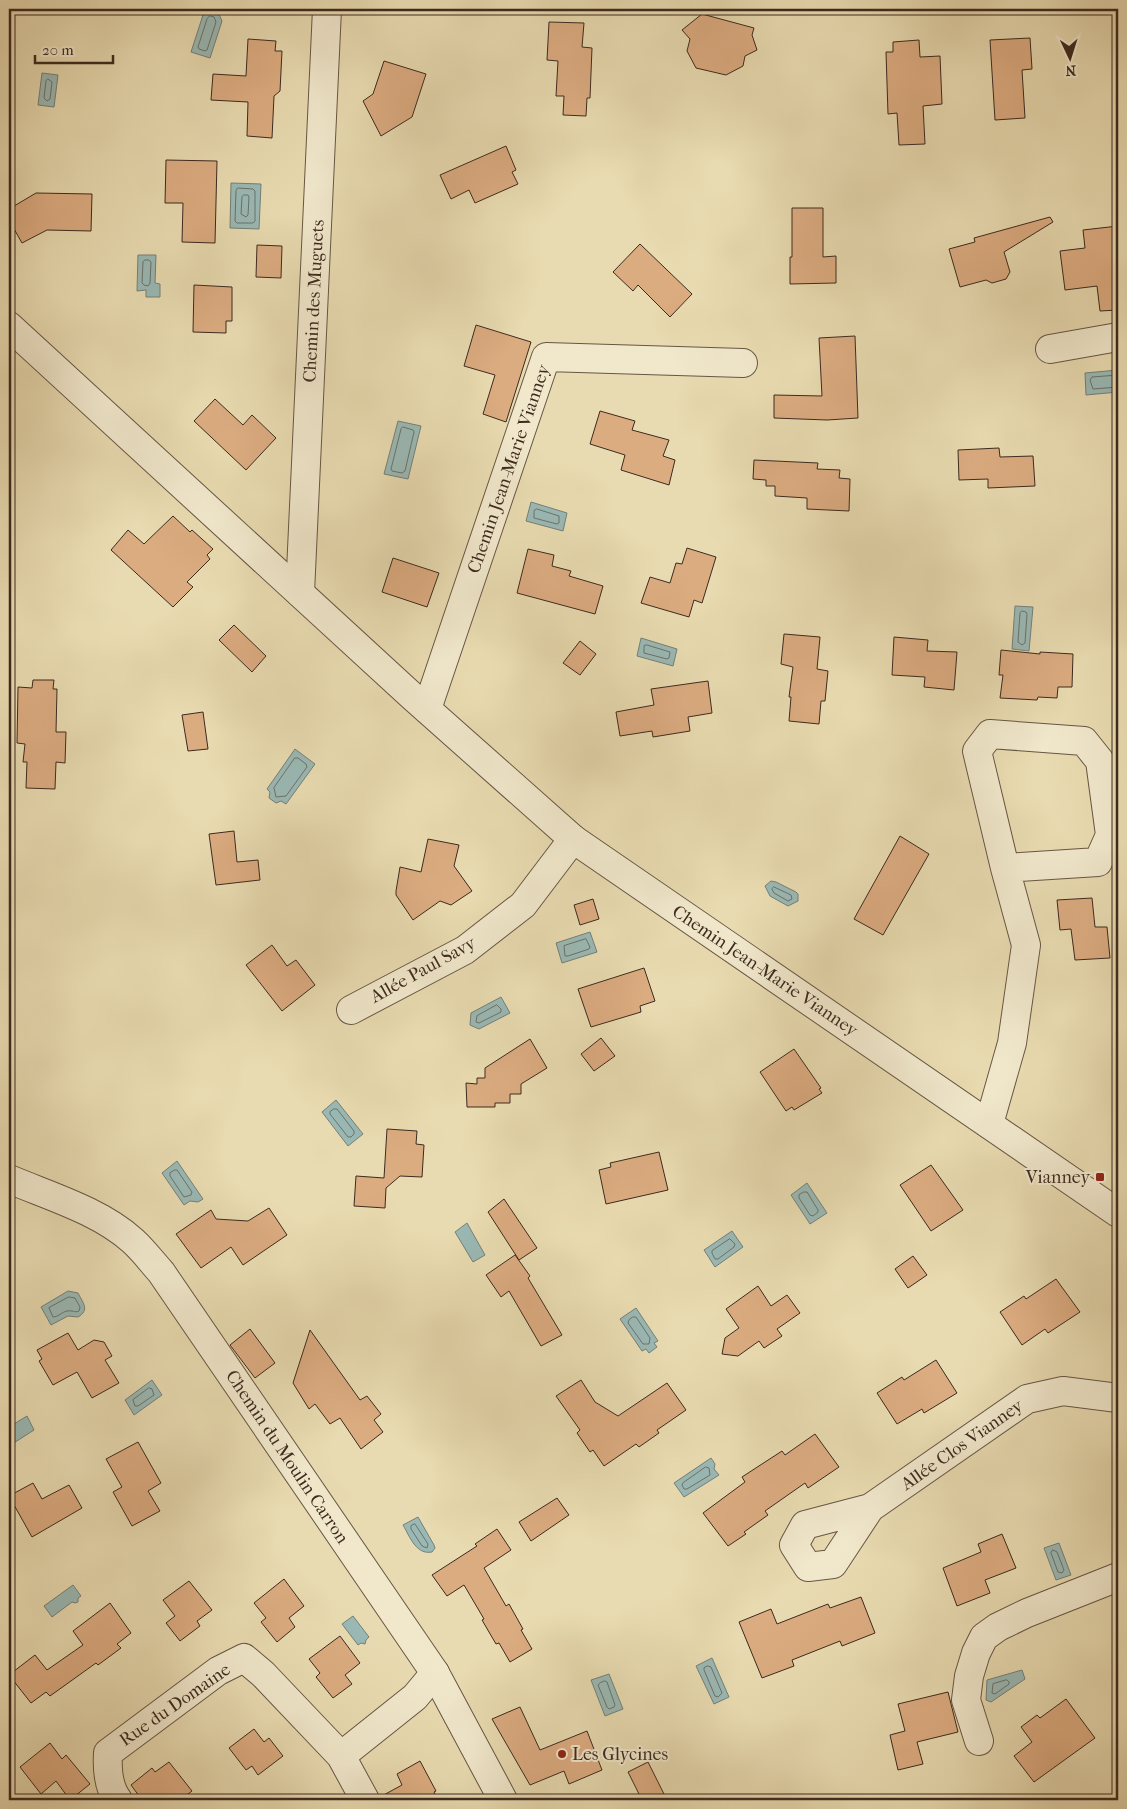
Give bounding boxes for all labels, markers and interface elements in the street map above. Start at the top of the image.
scale bar [35,32,112,64]
north arrow [1044,32,1094,82]
text: 20 m [42,41,74,59]
text: N [1065,62,1077,79]
street label: Chemin des Muguets [299,219,329,383]
street label: Chemin Jean-Marie Vianney [463,361,555,576]
street label: Chemin Jean-Marie Vianney [668,901,863,1042]
street label: Allée Paul Savy [366,932,481,1008]
place label: Vianney [1025,1167,1091,1188]
marker: Vianney [1094,1171,1106,1183]
street label: Chemin du Moulin Carron [221,1366,353,1548]
street label: Allée Clos Vianney [896,1394,1028,1496]
street label: Rue du Domaine [116,1659,234,1751]
place label: Les Glycines [572,1744,669,1765]
marker: Les Glycines [556,1748,568,1760]

